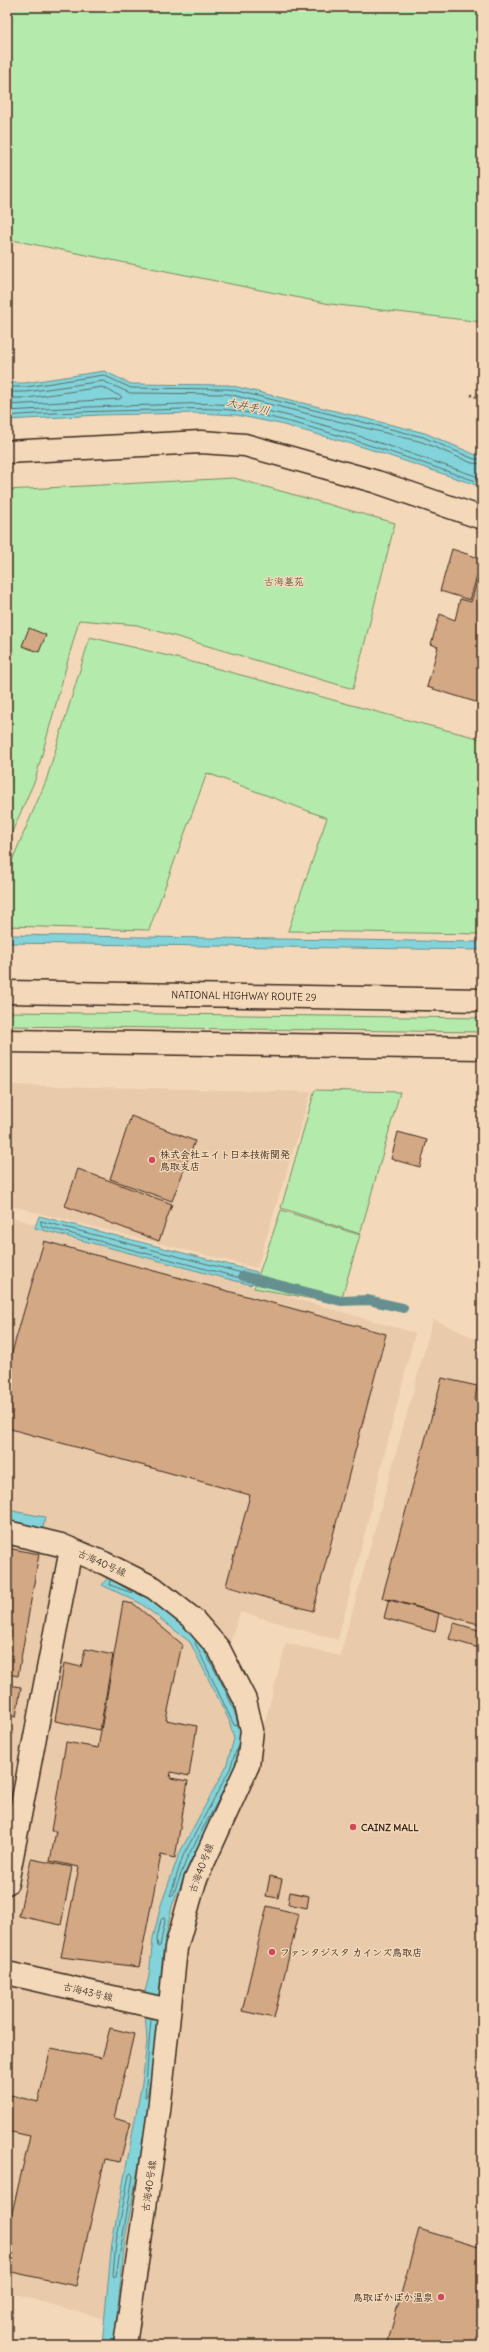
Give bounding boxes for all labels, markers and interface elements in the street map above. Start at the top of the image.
water label: 大井手川 [225,395,271,417]
park label: 古海墓苑 [264,575,304,588]
street label: NATIONAL HIGHWAY ROUTE 29 [171,988,317,1004]
place label: 株式会社エイト日本技術開発 鳥取支店 [160,1148,290,1173]
marker: 株式会社エイト日本技術開発 鳥取支店 [147,1155,157,1165]
street label: 古海40号線 [75,1546,129,1580]
place label: CAINZ MALL [361,1821,419,1834]
marker: CAINZ MALL [348,1822,358,1832]
street label: 古海40号線 [186,1841,216,1895]
place label: ファンタジスタ カインズ鳥取店 [280,1946,422,1959]
marker: ファンタジスタ カインズ鳥取店 [267,1947,277,1957]
street label: 古海43号線 [61,1980,115,2004]
street label: 古海40号線 [139,2159,159,2213]
place label: 鳥取ぽかぽか温泉 [353,2291,433,2304]
marker: 鳥取ぽかぽか温泉 [436,2292,446,2302]

